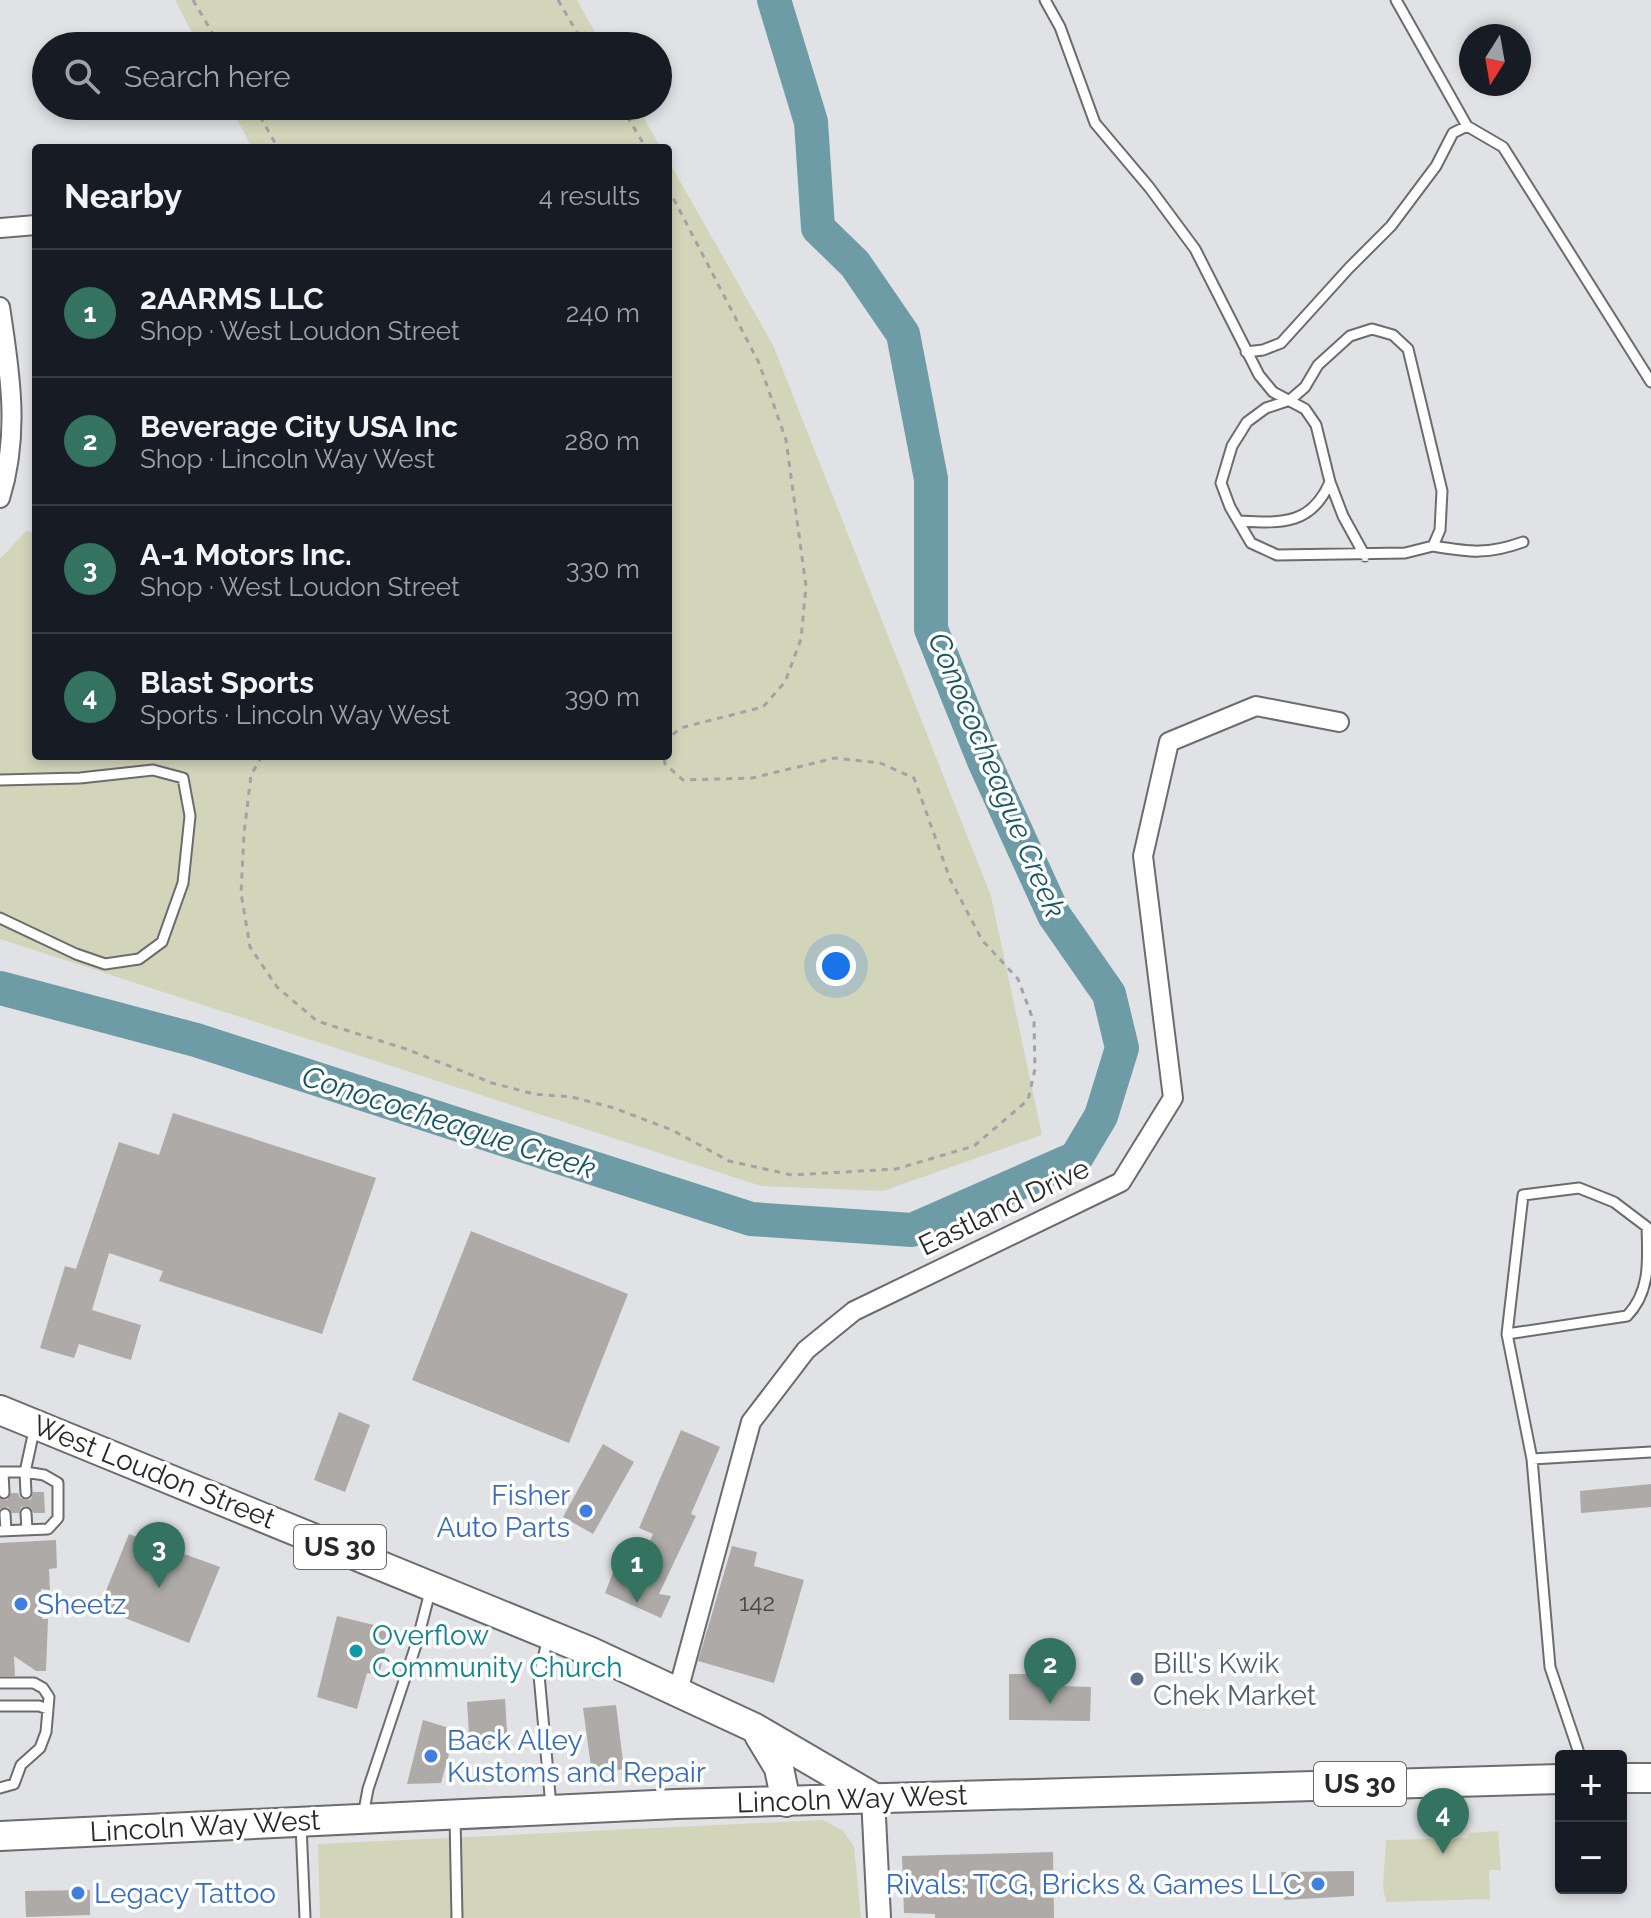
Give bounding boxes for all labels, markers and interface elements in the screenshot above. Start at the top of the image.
north arrow [1459,24,1531,96]
search box [32,32,672,120]
icon: search [60,54,104,98]
text: Search here [124,59,291,94]
text: Nearby [64,176,182,216]
text: 4 results [539,181,640,211]
text: 2AARMS LLC [140,281,324,316]
text: 1 [84,298,96,328]
text: 240 m [566,298,640,328]
text: Shop · West Loudon Street [140,316,460,346]
text: Beverage City USA Inc [140,409,458,444]
text: 2 [83,426,97,456]
text: 280 m [565,426,640,456]
text: Shop · Lincoln Way West [140,444,435,474]
text: A-1 Motors Inc. [140,537,352,572]
text: 3 [83,554,97,584]
text: 330 m [566,554,640,584]
text: Shop · West Loudon Street [140,572,460,602]
water label: Conococheague Creek [921,627,1073,923]
text: Blast Sports [140,665,314,700]
text: 4 [83,682,97,712]
text: 390 m [564,682,640,712]
text: Sports · Lincoln Way West [140,700,450,730]
your location [816,946,856,986]
water label: Conococheague Creek [298,1058,600,1186]
street label: Eastland Drive [913,1151,1095,1263]
street label: West Loudon Street [28,1408,281,1536]
place label: Fisher Auto Parts [437,1479,570,1544]
marker: Fisher Auto Parts [577,1502,595,1520]
pin: 3 [133,1522,185,1588]
road number: US 30 [294,1525,386,1569]
pin: 1 [611,1537,663,1603]
place label: Sheetz [37,1588,126,1621]
house number: 142 [739,1588,775,1617]
marker: Sheetz [12,1595,30,1613]
place label: Overflow Community Church [372,1619,623,1684]
pin: 2 [1024,1638,1076,1704]
marker: Overflow Community Church [347,1642,365,1660]
place label: Bill's Kwik Chek Market [1153,1647,1317,1712]
marker: Bill's Kwik Chek Market [1128,1670,1146,1688]
place label: Back Alley Kustoms and Repair [447,1724,706,1789]
marker: Back Alley Kustoms and Repair [422,1747,440,1765]
map controls [1555,1750,1627,1894]
button: + [1555,1750,1627,1822]
road number: US 30 [1314,1762,1406,1806]
street label: Lincoln Way West [736,1778,968,1820]
pin: 4 [1417,1788,1469,1854]
street label: Lincoln Way West [89,1803,322,1849]
button: − [1555,1822,1627,1894]
place label: Rivals: TCG, Bricks & Games LLC [886,1868,1302,1901]
marker: Rivals: TCG, Bricks & Games LLC [1309,1875,1327,1893]
place label: Legacy Tattoo [94,1877,276,1910]
marker: Legacy Tattoo [69,1884,87,1902]

